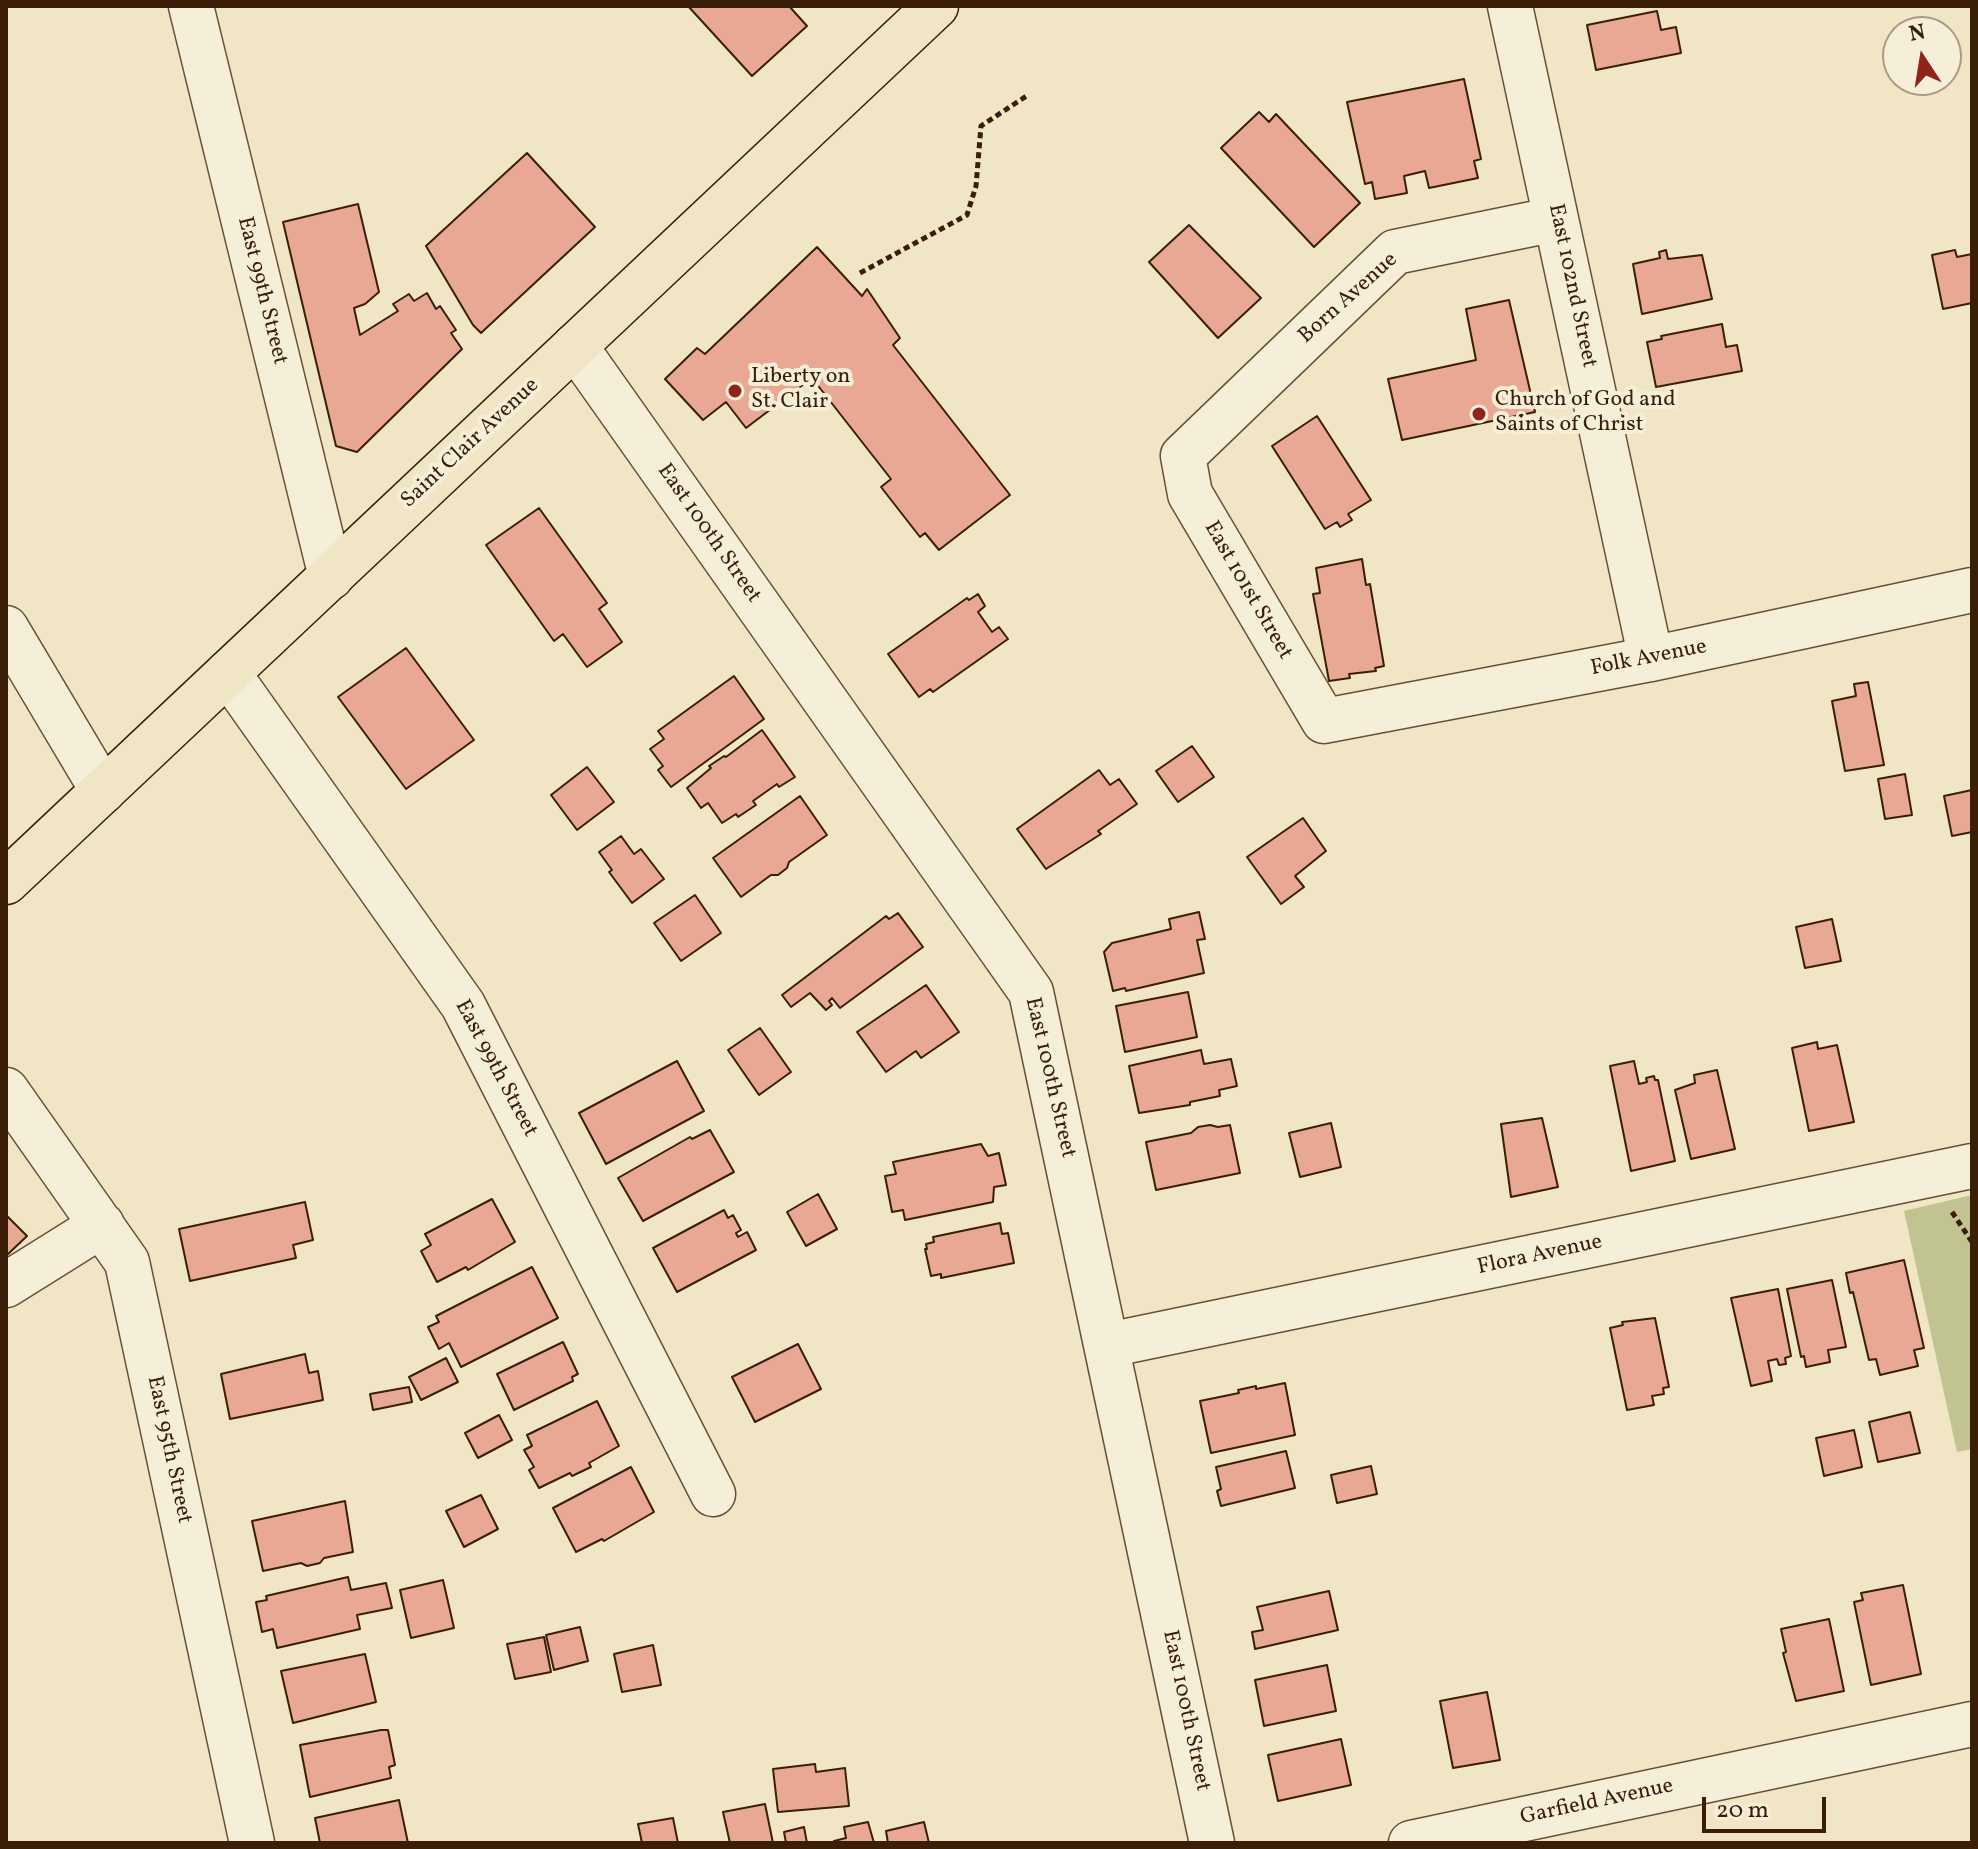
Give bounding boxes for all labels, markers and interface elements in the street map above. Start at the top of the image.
north arrow [1882,16,1962,96]
text: N [1906,17,1928,51]
street label: East 102nd Street [1541,202,1601,370]
street label: East 99th Street [230,214,292,368]
street label: Born Avenue [1294,248,1404,350]
place label: Liberty on St. Clair [751,365,850,416]
street label: Saint Clair Avenue [397,373,545,515]
marker: Liberty on St. Clair [726,382,744,400]
place label: Church of God and Saints of Christ [1495,388,1676,440]
marker: Church of God and Saints of Christ [1470,405,1488,423]
street label: East 100th Street [650,459,766,609]
street label: East 101st Street [1197,517,1297,665]
street label: Folk Avenue [1589,635,1709,683]
street label: East 100th Street [1018,995,1080,1161]
street label: East 99th Street [448,996,542,1142]
street label: Flora Avenue [1475,1230,1605,1282]
street label: East 95th Street [139,1374,197,1526]
street label: East 100th Street [1155,1628,1215,1794]
street label: Garfield Avenue [1518,1774,1676,1832]
scale bar [1706,1781,1830,1831]
text: 20 m [1716,1794,1769,1828]

